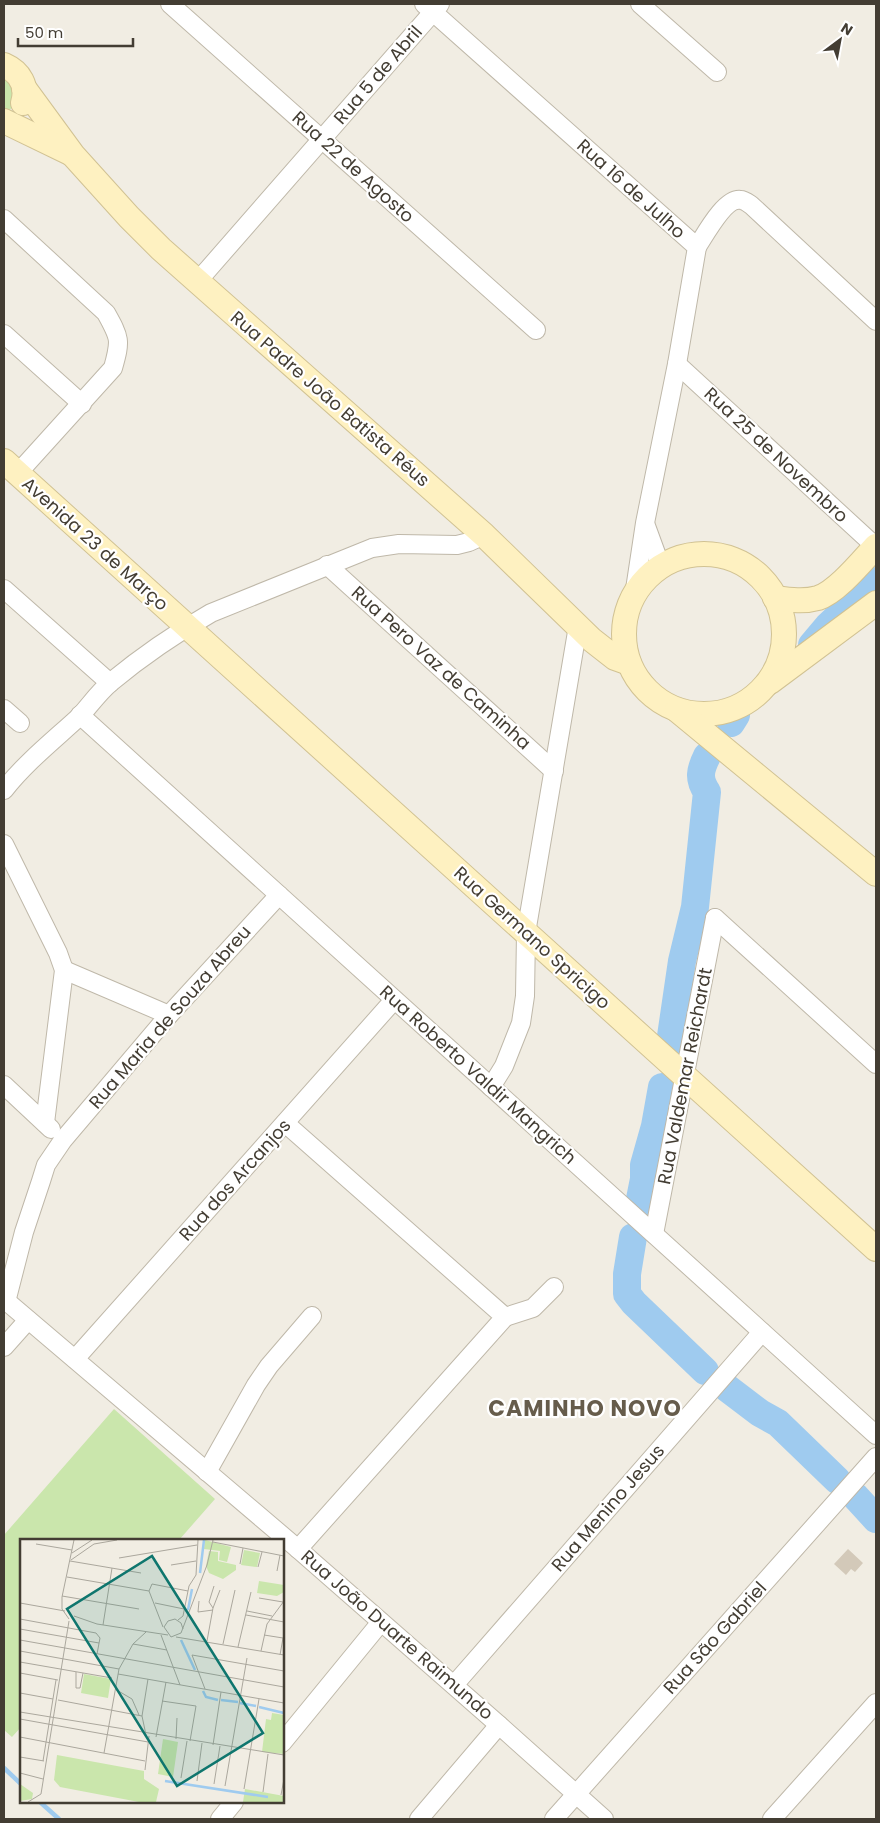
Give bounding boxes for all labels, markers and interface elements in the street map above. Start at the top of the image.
scale bar [18,15,132,47]
north arrow [815,15,865,65]
text: N [837,18,857,40]
street label: Rua 5 de Abril [328,20,428,129]
text: 50 m [25,22,63,43]
street label: Rua 22 de Agosto [287,105,420,228]
street label: Rua 16 de Julho [572,133,691,244]
street label: Rua Padre João Batista Réus [225,305,435,492]
street label: Rua 25 de Novembro [699,381,854,528]
street label: Avenida 23 de Março [17,471,174,616]
street label: Rua Pero Vaz de Caminha [346,580,537,755]
street label: Rua Germano Spricigo [449,860,616,1015]
street label: Rua Maria de Souza Abreu [83,919,256,1114]
street label: Rua Valdemar Reichardt [651,965,718,1186]
street label: Rua Roberto Valdir Mangrich [375,979,582,1170]
street label: Rua dos Arcanjos [173,1113,296,1246]
district label: CAMINHO NOVO [488,1393,682,1424]
street label: Rua Menino Jesus [545,1439,670,1577]
inset map [20,1539,284,1803]
street label: Rua João Duarte Raimundo [296,1544,499,1725]
street label: Rua São Gabriel [657,1576,772,1699]

